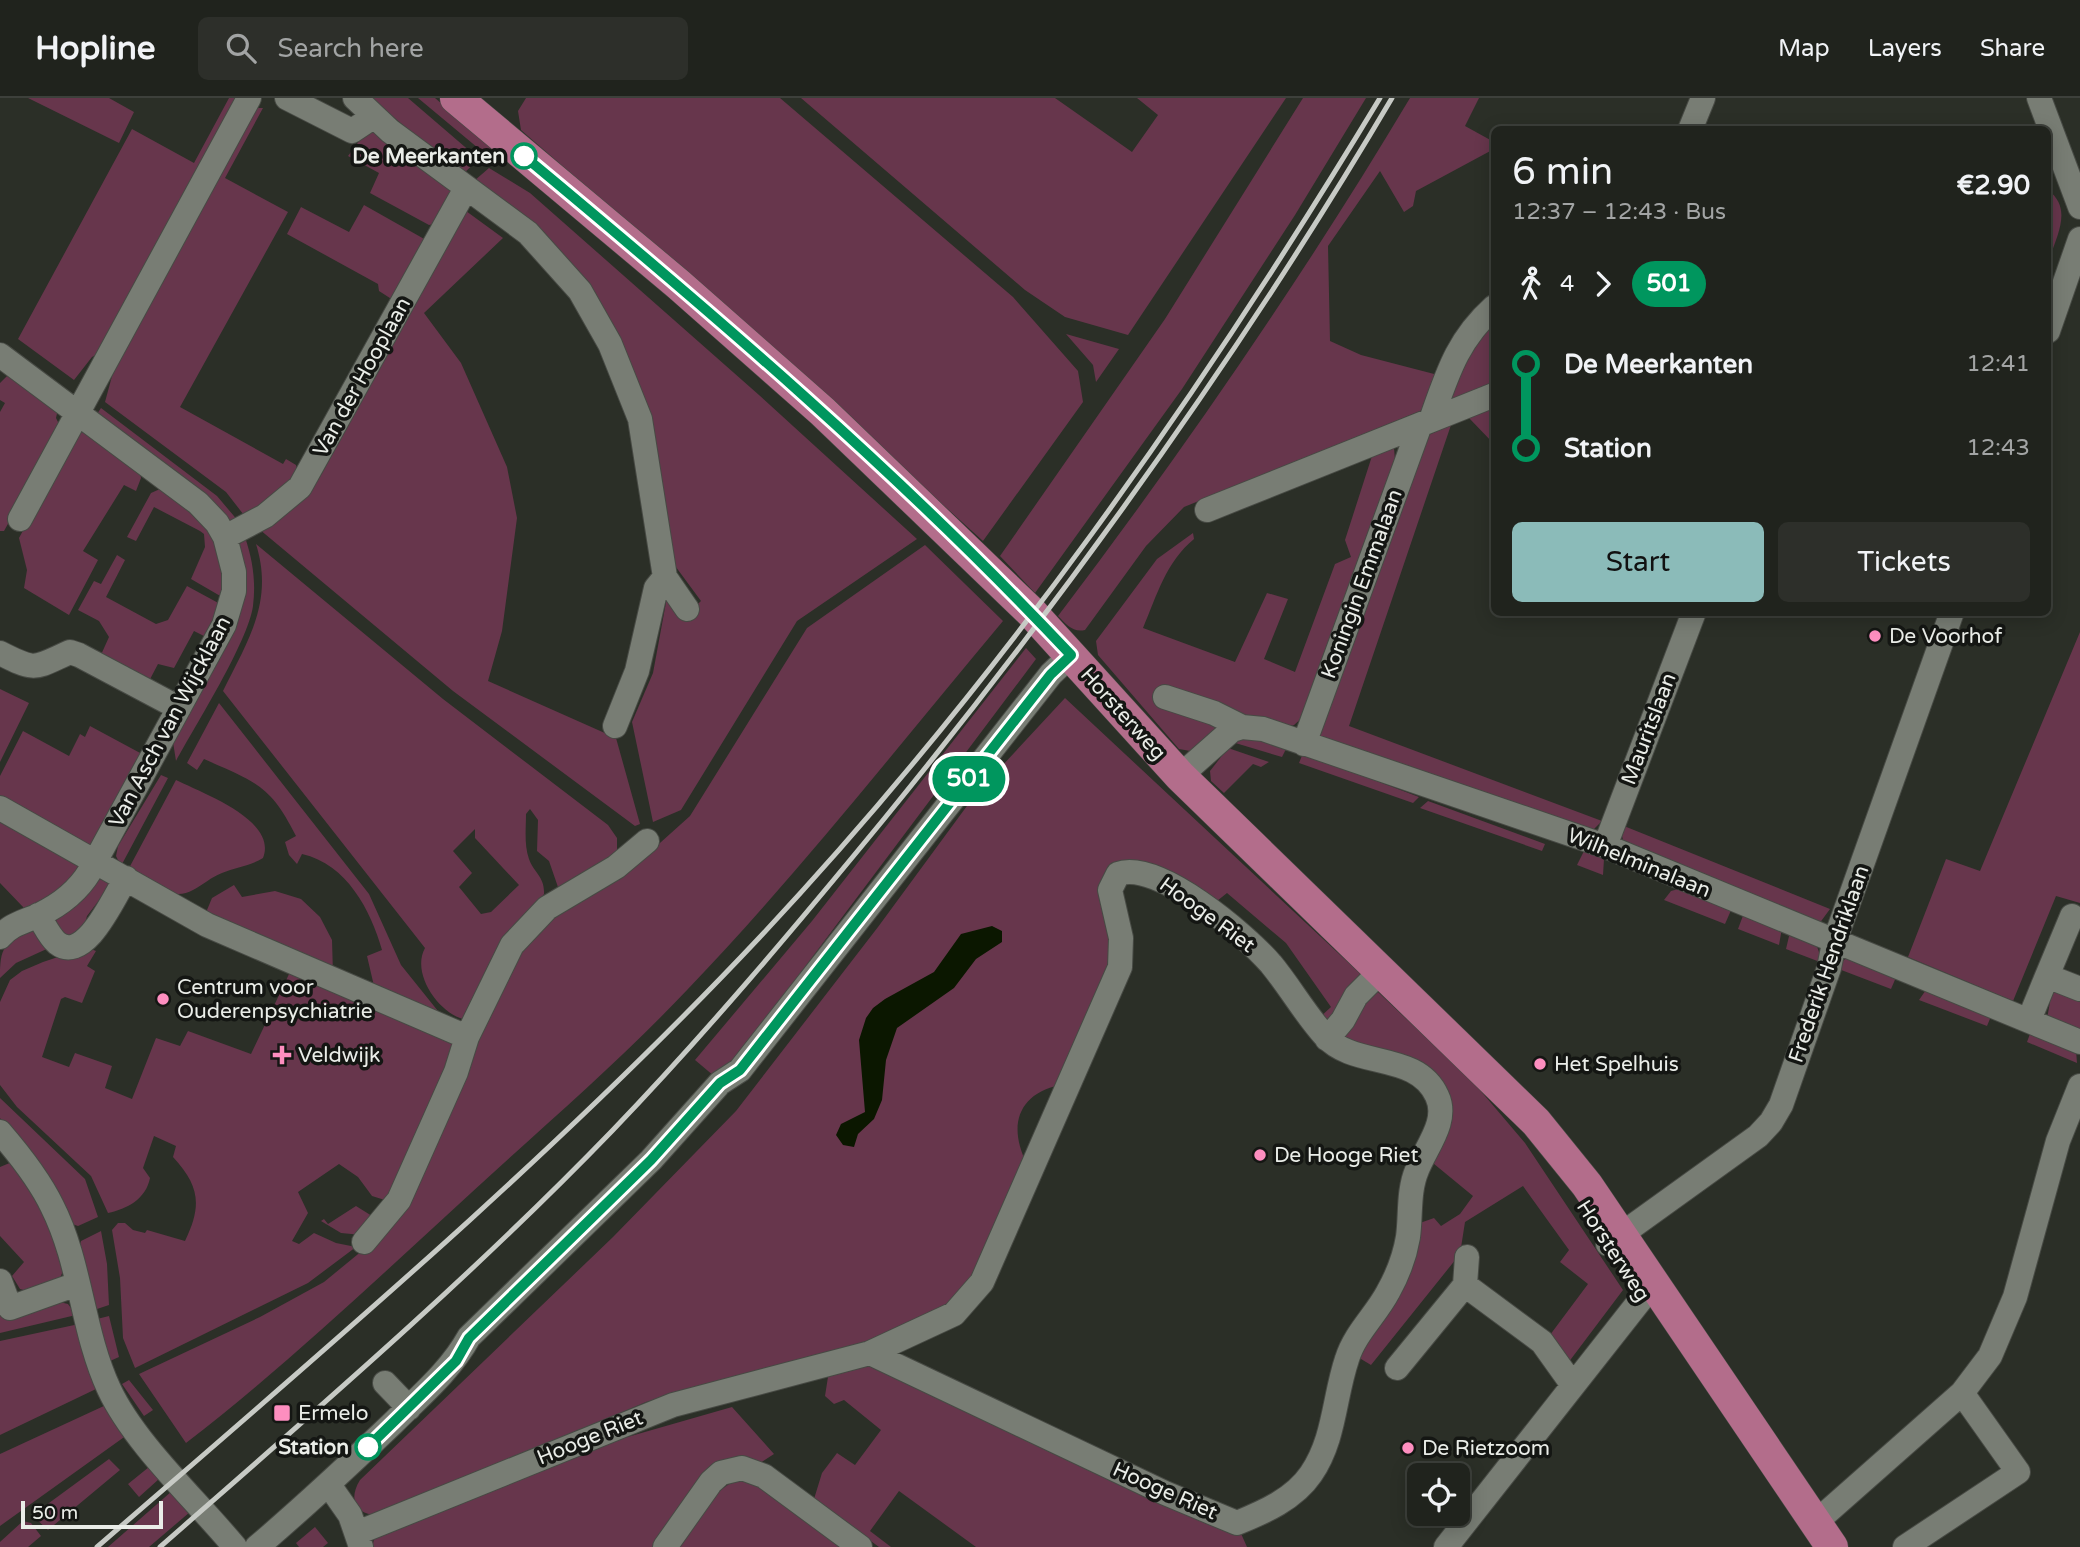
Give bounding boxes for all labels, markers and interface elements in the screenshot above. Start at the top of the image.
search box [198,17,688,80]
text: Hopline [35,29,156,68]
icon: search [222,29,260,67]
text: Search here [278,33,424,64]
text: Map [1778,34,1830,63]
text: Layers [1868,34,1942,63]
text: Share [1980,34,2045,63]
marker: De Meerkanten [511,143,537,169]
place label: De Meerkanten [352,144,505,169]
text: 6 min [1512,149,1613,195]
text: €2.90 [1957,170,2030,201]
text: 12:37 – 12:43 · Bus [1512,198,1726,226]
icon: walk [1512,265,1550,303]
icon: forward [1584,265,1622,303]
text: 501 [1646,269,1692,298]
text: 4 [1560,270,1574,298]
street label: Van der Hooplaan [308,293,416,461]
text: De Meerkanten [1564,349,1753,380]
text: 12:41 [1966,350,2030,378]
text: Station [1564,433,1652,464]
text: 12:43 [1966,434,2030,462]
street label: Koningin Emmalaan [1316,486,1408,682]
button: Start [1512,522,1764,602]
button: Tickets [1778,522,2030,602]
street label: Van Asch van Wijcklaan [104,612,236,832]
place label: De Voorhof [1889,624,2002,649]
marker: De Voorhof [1867,628,1883,644]
street label: Horsterweg [1075,663,1171,765]
street label: Mauritslaan [1616,670,1682,788]
line badge: 501 [929,756,1009,802]
text: 501 [946,764,992,793]
street label: Wilhelminalaan [1564,823,1714,903]
street label: Frederik Hendriklaan [1783,862,1875,1066]
street label: Hooge Riet [1154,872,1260,958]
place label: Centrum voor Ouderenpsychiatrie [177,975,373,1024]
marker: Centrum voor Ouderenpsychiatrie [155,991,171,1007]
place label: Veldwijk [298,1043,380,1068]
marker: Veldwijk [272,1045,292,1065]
place label: Het Spelhuis [1554,1052,1679,1077]
marker: Het Spelhuis [1532,1056,1548,1072]
place label: De Hooge Riet [1274,1143,1419,1168]
marker: De Hooge Riet [1252,1147,1268,1163]
street label: Horsterweg [1571,1196,1655,1306]
place label: Ermelo [298,1401,368,1426]
marker: Ermelo [272,1403,292,1423]
street label: Hooge Riet [533,1405,647,1471]
marker: Station [355,1434,381,1460]
place label: Station [278,1435,349,1460]
place label: De Rietzoom [1422,1436,1550,1461]
marker: De Rietzoom [1400,1440,1416,1456]
street label: Hooge Riet [1109,1457,1221,1525]
map controls [1407,1463,1470,1526]
button: locate [1407,1463,1470,1526]
scale bar [21,1498,163,1530]
text: 50 m [32,1502,78,1524]

